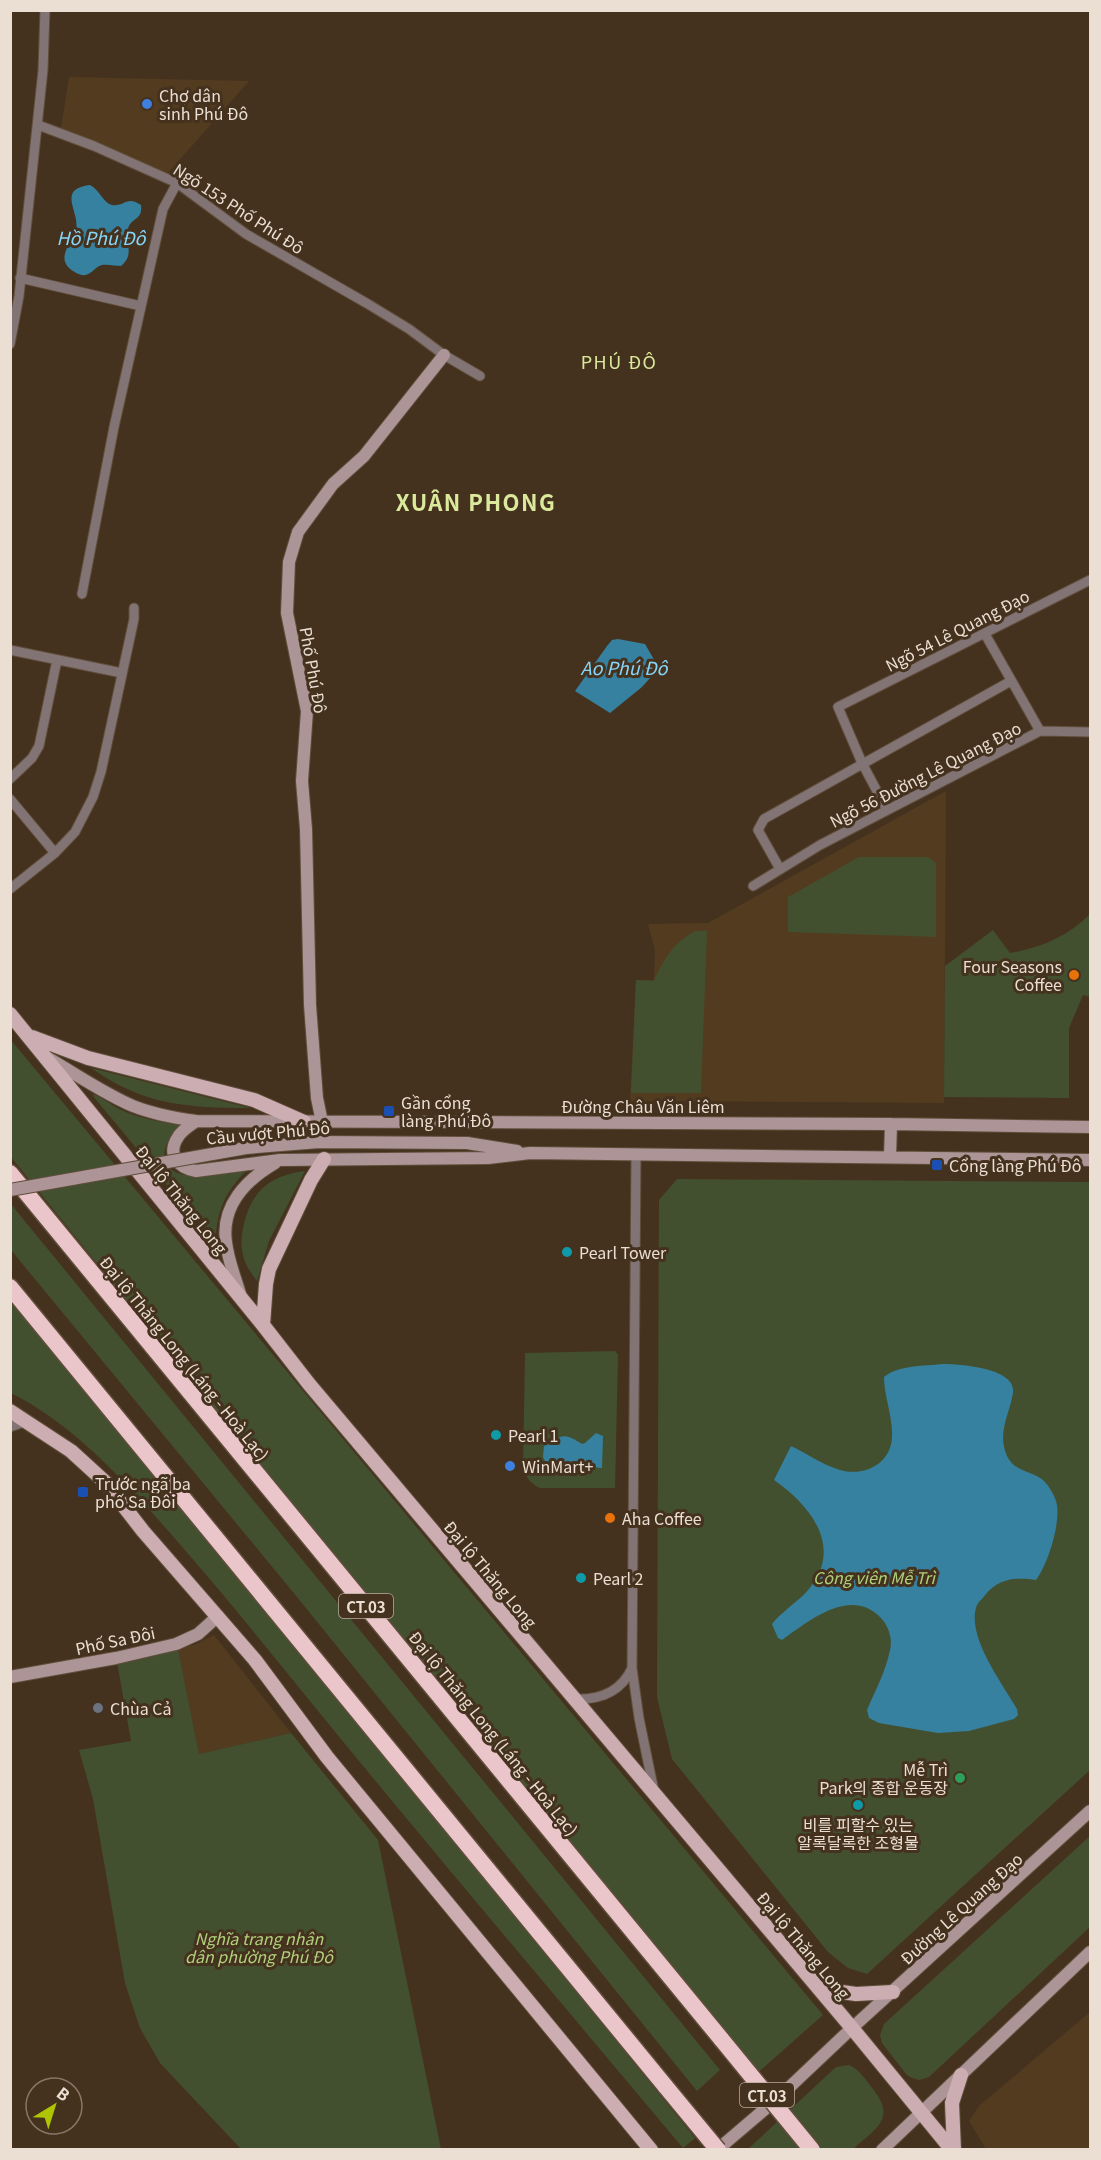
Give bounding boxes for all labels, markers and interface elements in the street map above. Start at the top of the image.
place label: Chợ dân sinh Phú Đô [159,83,248,125]
marker: Chợ dân sinh Phú Đô [140,97,154,111]
street label: Ngõ 153 Phố Phú Đô [169,157,309,259]
water label: Hồ Phú Đô [56,224,147,250]
district label: PHÚ ĐÔ [581,348,657,374]
district label: XUÂN PHONG [396,485,556,517]
street label: Ngõ 54 Lê Quang Đạo [881,583,1033,677]
street label: Phố Phú Đô [295,625,333,715]
water label: Ao Phú Đô [581,654,669,680]
street label: Ngõ 56 Đường Lê Quang Đạo [825,715,1025,833]
place label: Four Seasons Coffee [963,954,1062,996]
marker: Four Seasons Coffee [1067,968,1081,982]
place label: Gần cổng làng Phú Đô [401,1090,491,1132]
street label: Đường Châu Văn Liêm [561,1094,725,1118]
marker: Gần cổng làng Phú Đô [382,1104,396,1118]
street label: Cầu vượt Phú Đô [205,1115,331,1149]
street label: Đại lộ Thăng Long [131,1139,233,1259]
place label: Cổng làng Phú Đô [949,1153,1081,1177]
marker: Cổng làng Phú Đô [930,1158,944,1172]
place label: Pearl Tower [579,1240,667,1264]
marker: Pearl Tower [560,1245,574,1259]
street label: Đại lộ Thăng Long (Láng - Hoà Lạc) [95,1251,275,1465]
place label: Pearl 1 [508,1423,558,1447]
marker: Pearl 1 [489,1428,503,1442]
place label: WinMart+ [522,1454,593,1478]
marker: WinMart+ [503,1459,517,1473]
place label: Trước ngã ba phố Sa Đôi [95,1471,191,1513]
marker: Trước ngã ba phố Sa Đôi [76,1485,90,1499]
place label: Aha Coffee [622,1506,702,1530]
marker: Aha Coffee [603,1511,617,1525]
street label: Đại lộ Thăng Long [439,1515,543,1633]
park label: Công viên Mễ Trì [813,1565,937,1589]
place label: Pearl 2 [593,1566,644,1590]
marker: Pearl 2 [574,1571,588,1585]
road number: CT.03 [339,1594,393,1618]
street label: Phố Sa Đôi [73,1620,157,1660]
street label: Đại lộ Thăng Long (Láng - Hoà Lạc) [404,1626,584,1840]
place label: Chùa Cả [110,1696,171,1720]
marker: Chùa Cả [91,1701,105,1715]
place label: Mễ Trì Park의 종합 운동장 [819,1757,948,1799]
marker: Mễ Trì Park의 종합 운동장 [953,1771,967,1785]
marker: 비를 피할수 있는 알록달록한 조형물 [851,1798,865,1812]
place label: 비를 피할수 있는 알록달록한 조형물 [797,1812,919,1854]
street label: Đường Lê Quang Đạo [895,1847,1027,1969]
street label: Đại lộ Thăng Long [752,1886,856,2004]
park label: Nghĩa trang nhân dân phường Phú Đô [185,1926,334,1968]
north arrow [24,2076,84,2136]
text: B [52,2081,76,2106]
road number: CT.03 [740,2083,794,2107]

